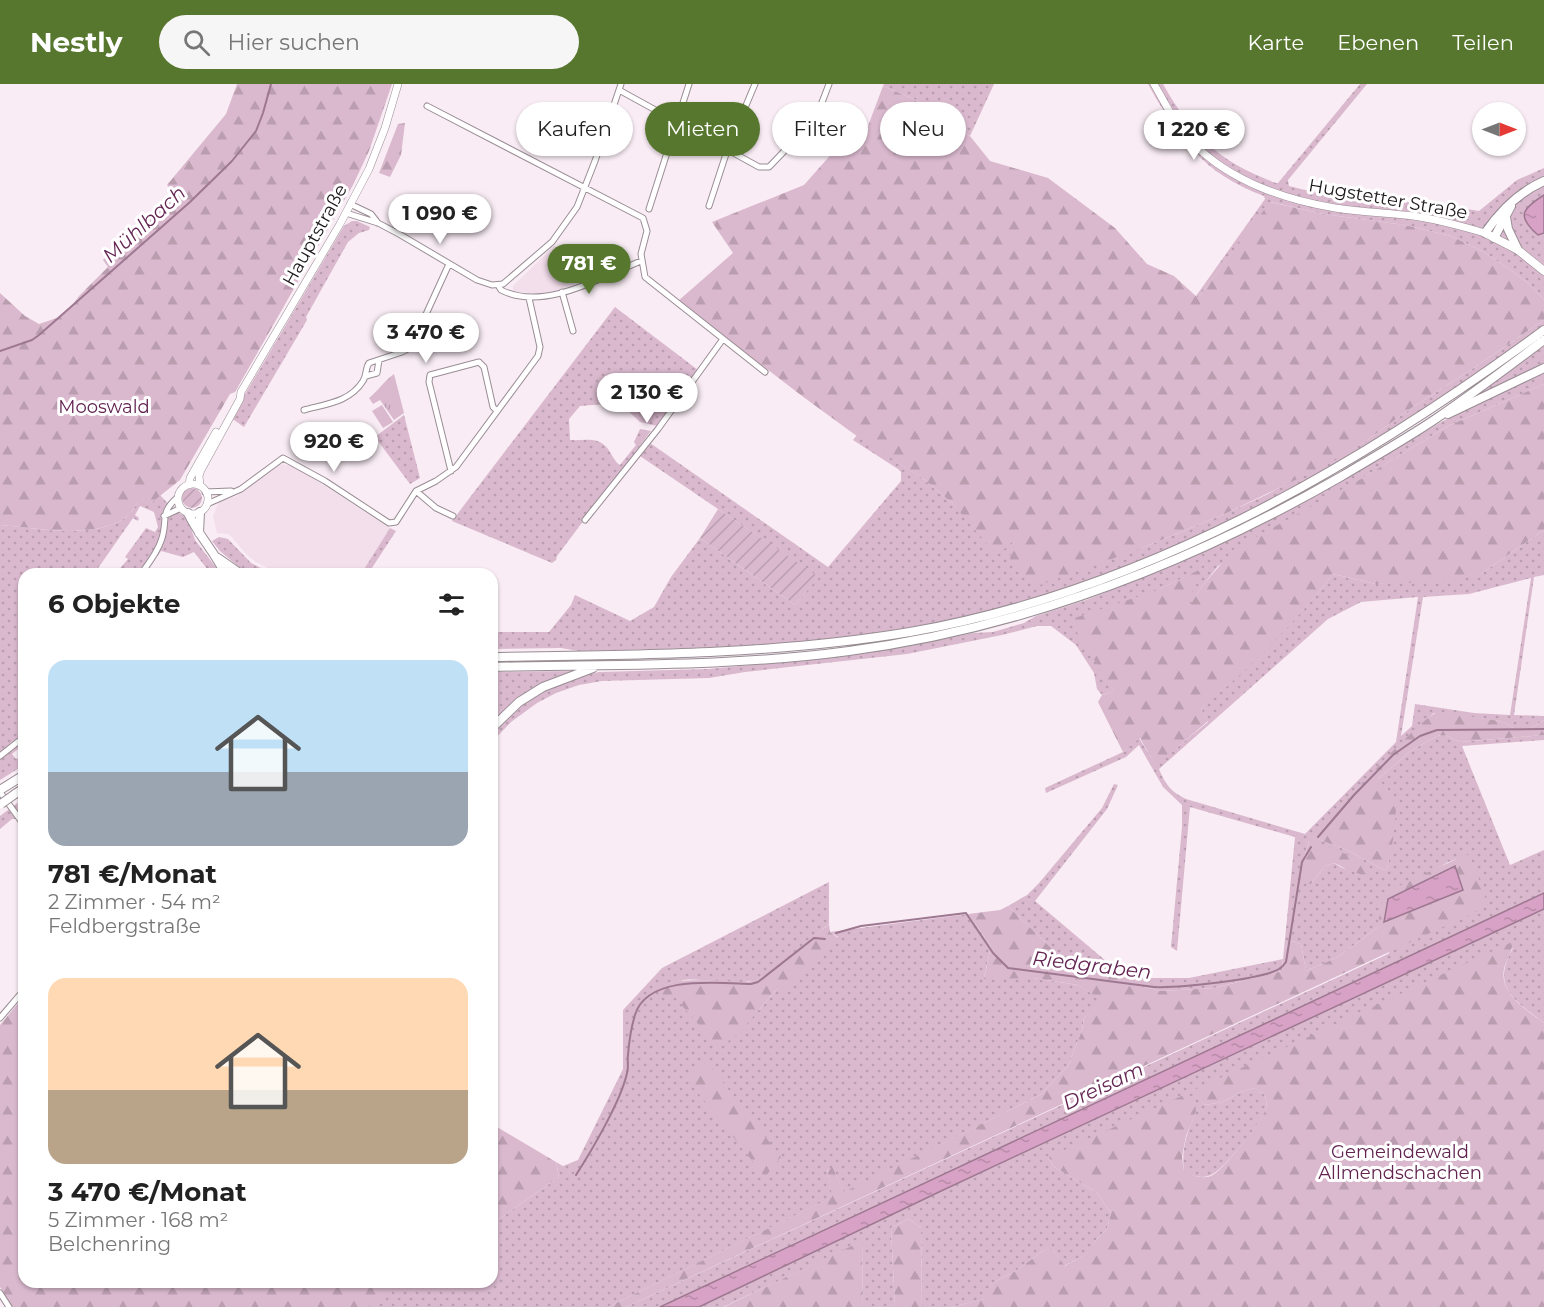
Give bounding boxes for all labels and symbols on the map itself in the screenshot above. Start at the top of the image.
north arrow [1472,102,1526,156]
pin: 1 220 € [1139,110,1249,161]
street label: Hugstetter Straße [1307,174,1469,224]
street label: Hauptstraße [278,180,352,290]
water label: Mühlbach [98,181,190,267]
pin: 1 090 € [385,194,495,245]
pin: 781 € [547,244,631,295]
pin: 3 470 € [371,313,481,364]
pin: 2 130 € [592,373,702,424]
park label: Mooswald [58,396,150,418]
pin: 920 € [292,422,376,473]
water label: Riedgraben [1031,946,1153,984]
water label: Dreisam [1059,1057,1147,1115]
park label: Gemeindewald Allmendschachen [1318,1141,1482,1184]

